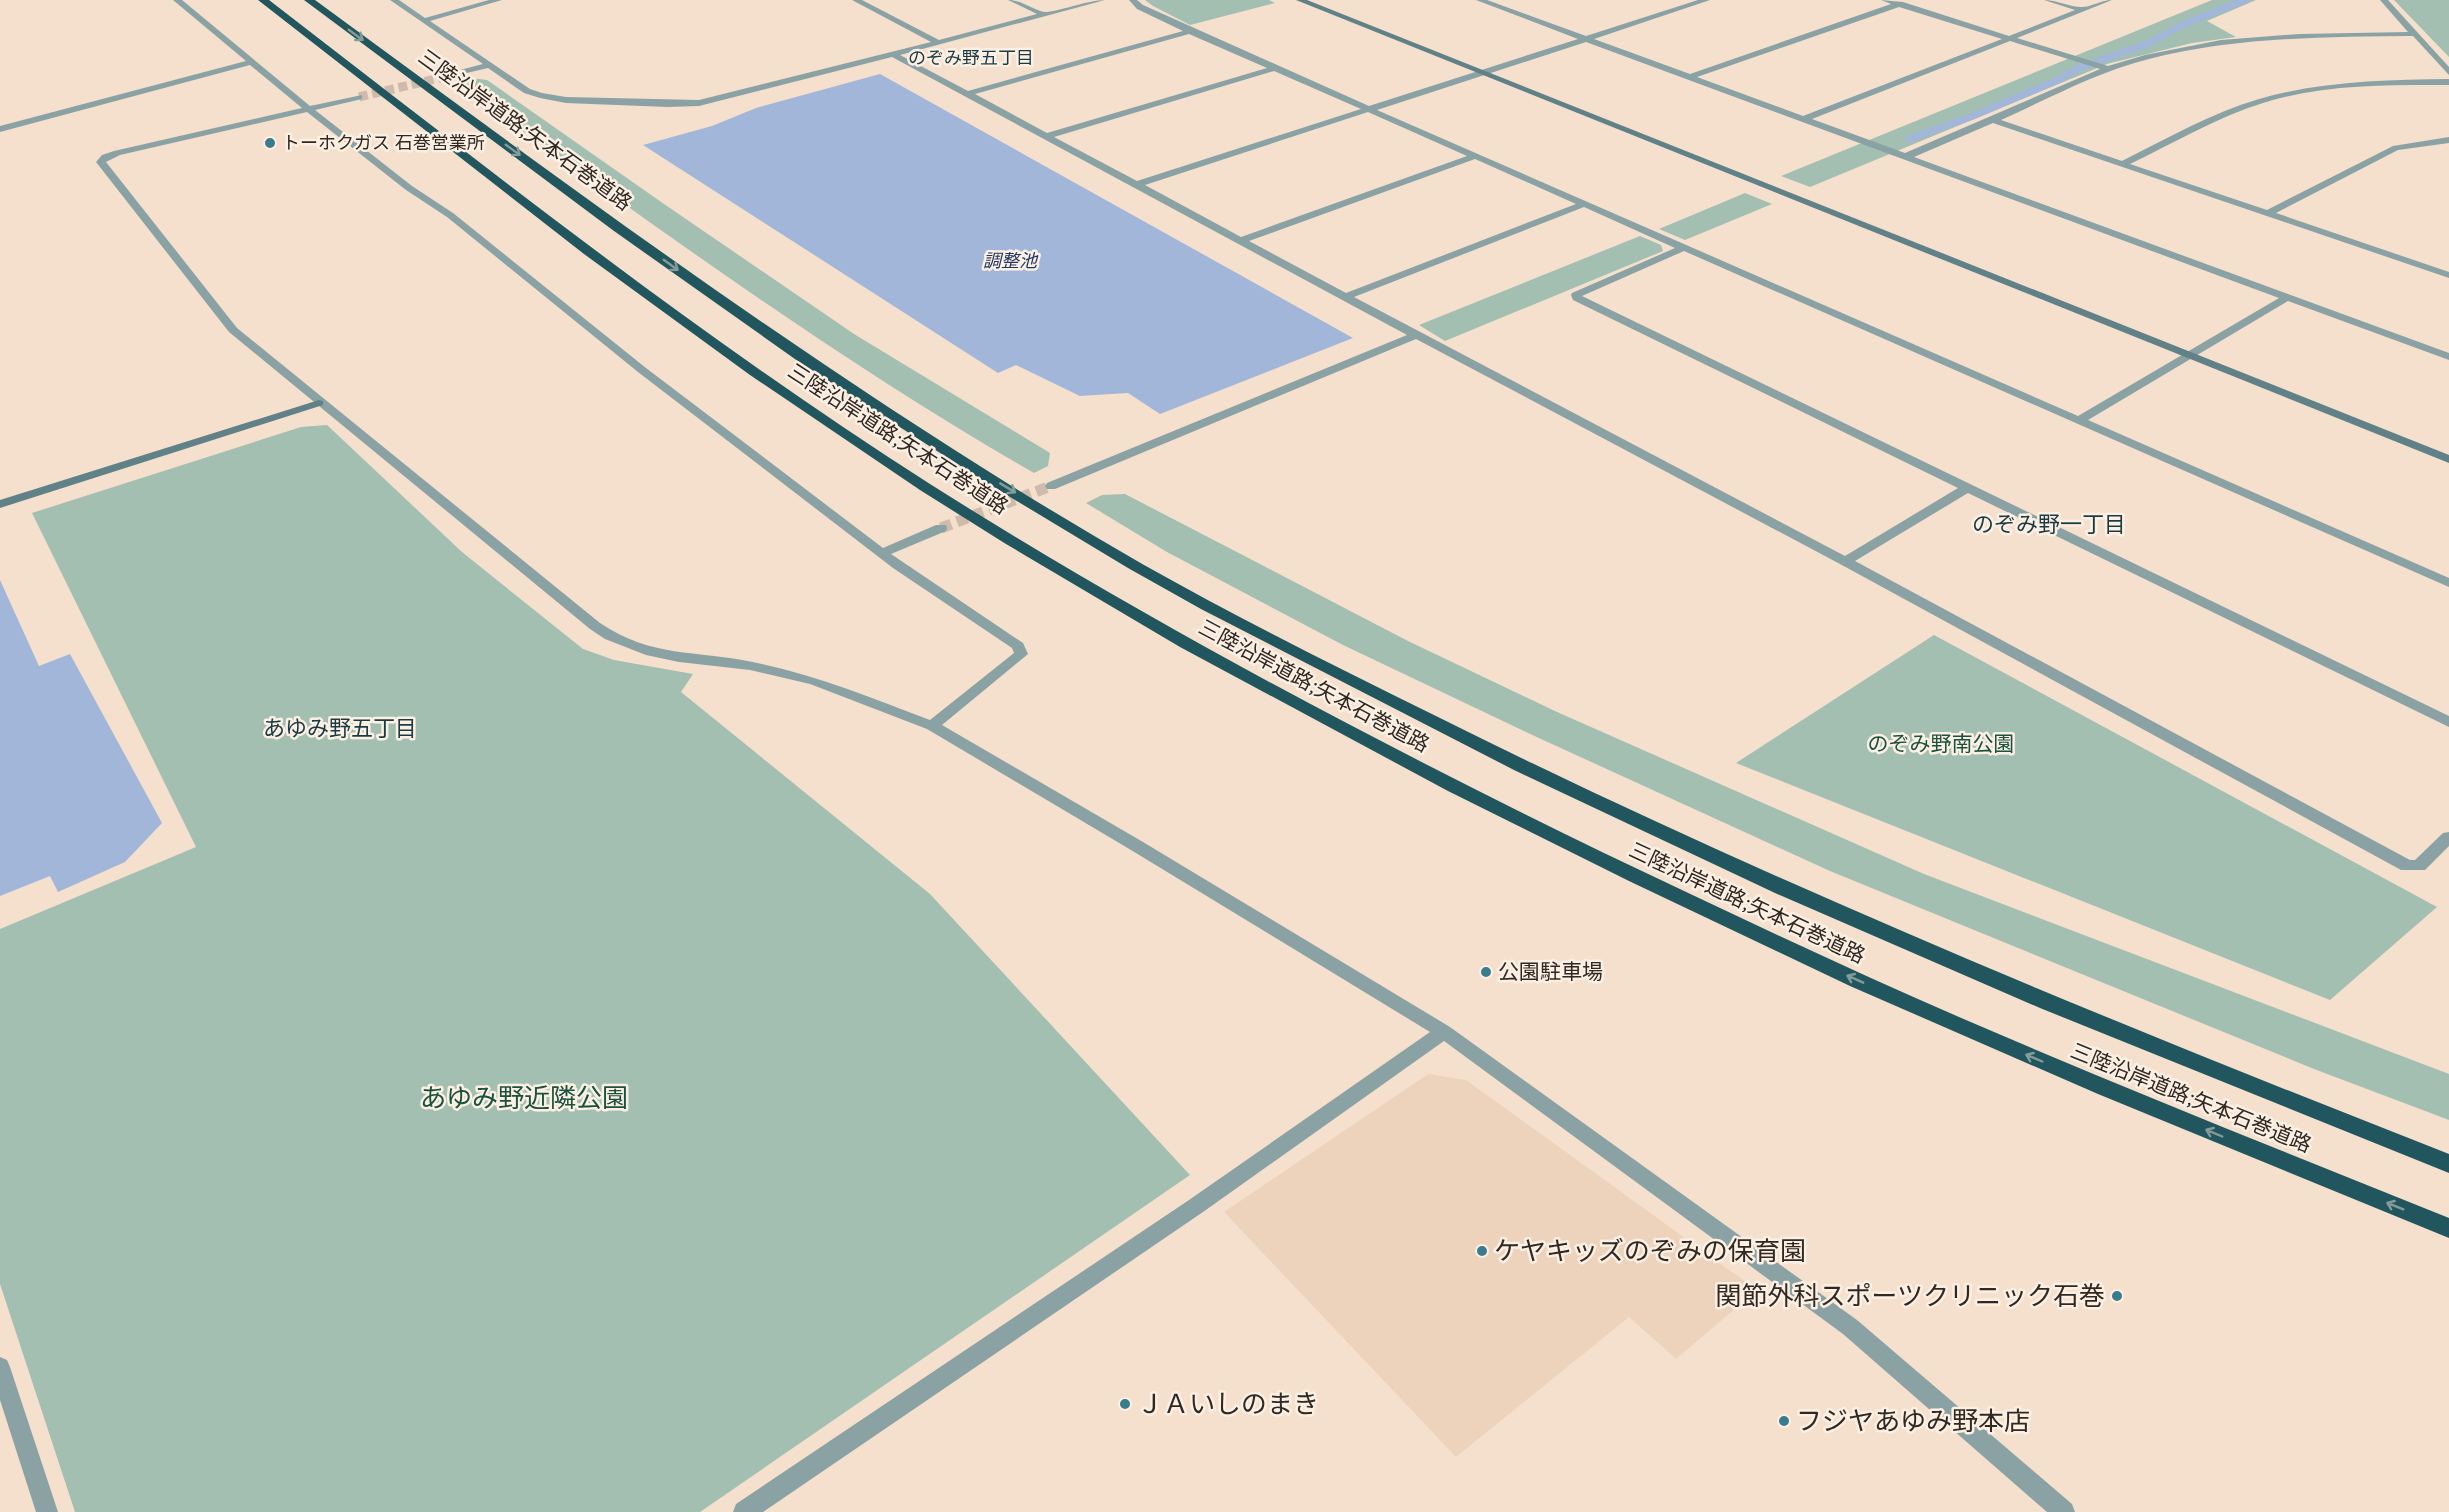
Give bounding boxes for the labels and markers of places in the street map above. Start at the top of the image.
place label: トーホクガス 石巻営業所 [282,131,485,154]
marker: トーホクガス 石巻営業所 [263,136,277,150]
place label: 公園駐車場 [1498,958,1603,985]
marker: 公園駐車場 [1479,965,1493,979]
place label: ケヤキッズのぞみの保育園 [1494,1234,1806,1267]
marker: ケヤキッズのぞみの保育園 [1475,1244,1489,1258]
place label: 関節外科スポーツクリニック石巻 [1716,1279,2105,1312]
marker: 関節外科スポーツクリニック石巻 [2110,1289,2124,1303]
place label: ＪＡいしのまき [1137,1387,1319,1420]
marker: ＪＡいしのまき [1118,1397,1132,1411]
place label: フジヤあゆみ野本店 [1796,1404,2030,1437]
marker: フジヤあゆみ野本店 [1777,1414,1791,1428]

